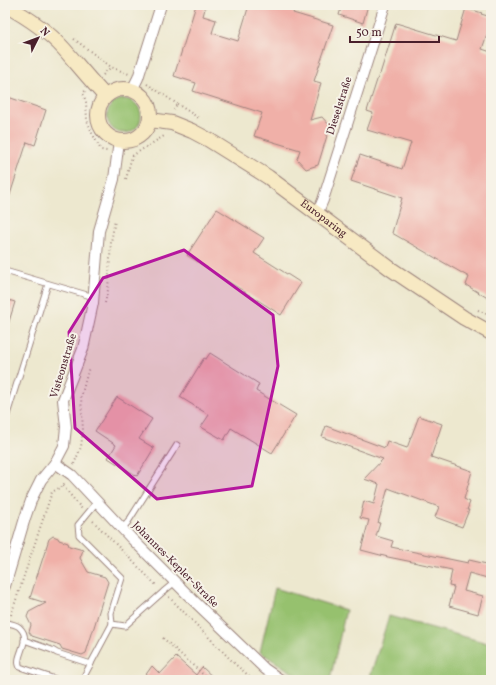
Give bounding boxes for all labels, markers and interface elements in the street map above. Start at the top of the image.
north arrow [18,18,58,58]
scale bar [350,18,439,44]
text: N [36,24,53,40]
text: 50 m [356,25,382,41]
street label: Dieselstraße [324,75,356,137]
street label: Europaring [297,196,350,241]
street label: Visteonstraße [47,332,81,400]
street label: Johannes-Kepler-Straße [128,518,222,612]

